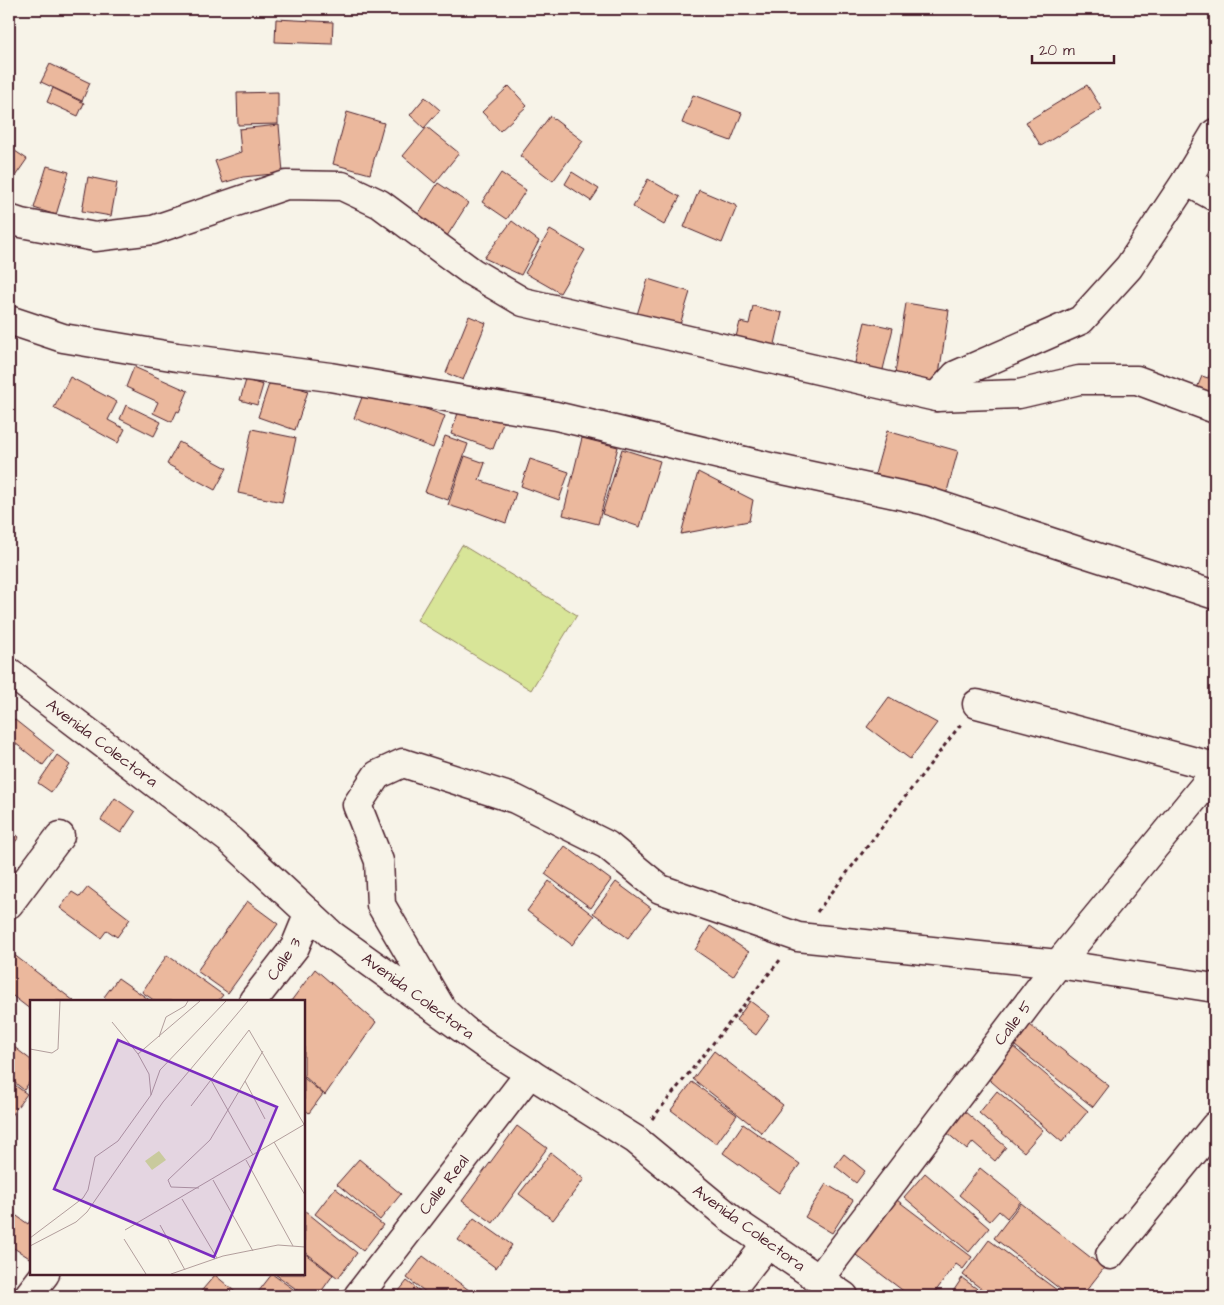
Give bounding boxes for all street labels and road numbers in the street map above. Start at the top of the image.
street label: Avenida Colectora [42,694,162,792]
street label: Calle 3 [262,933,306,985]
street label: Avenida Colectora [357,948,479,1044]
street label: Calle 5 [989,996,1038,1050]
street label: Calle Real [414,1151,474,1219]
street label: Avenida Colectora [688,1180,810,1276]

